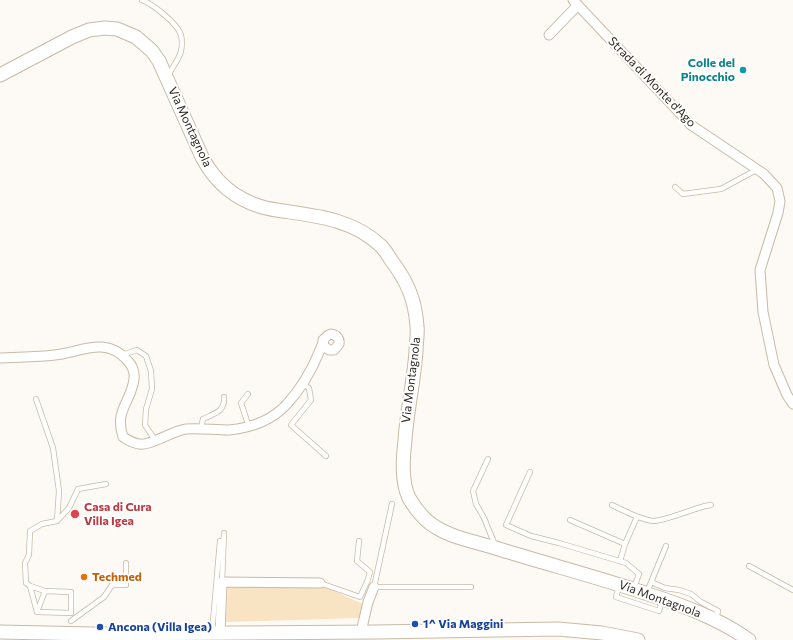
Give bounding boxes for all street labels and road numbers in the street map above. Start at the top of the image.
street label: Strada di Monte d'Ago [605,34,699,130]
street label: Via Montagnola [165,85,215,169]
street label: Via Montagnola [399,336,423,424]
street label: Via Montagnola [617,577,703,621]

